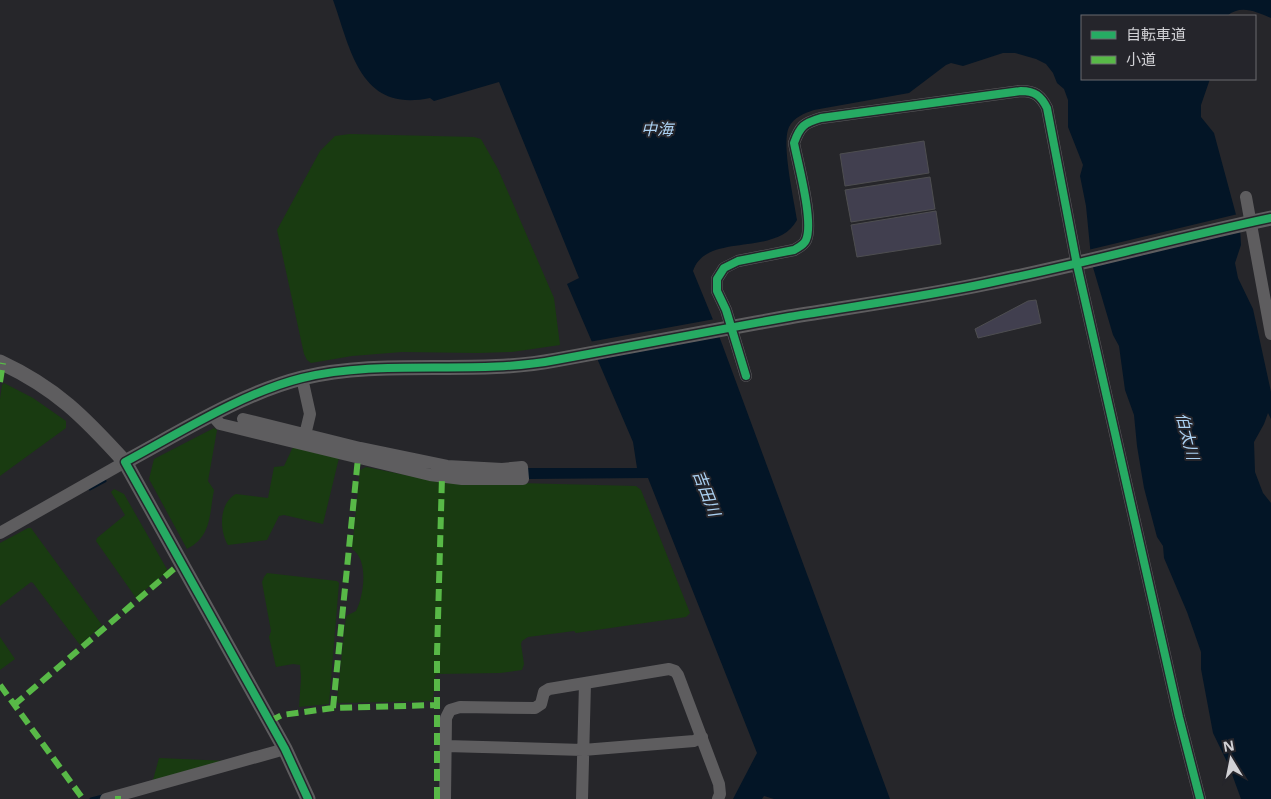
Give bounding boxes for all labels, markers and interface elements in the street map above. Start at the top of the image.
legend [1081,15,1256,80]
text: 自転車道 [1126,24,1186,44]
text: 小道 [1126,49,1156,69]
water label: 中海 [641,118,676,140]
water label: 伯太川 [1172,410,1205,464]
water label: 吉田川 [688,467,727,521]
north arrow [1206,734,1256,784]
text: N [1221,735,1236,756]

